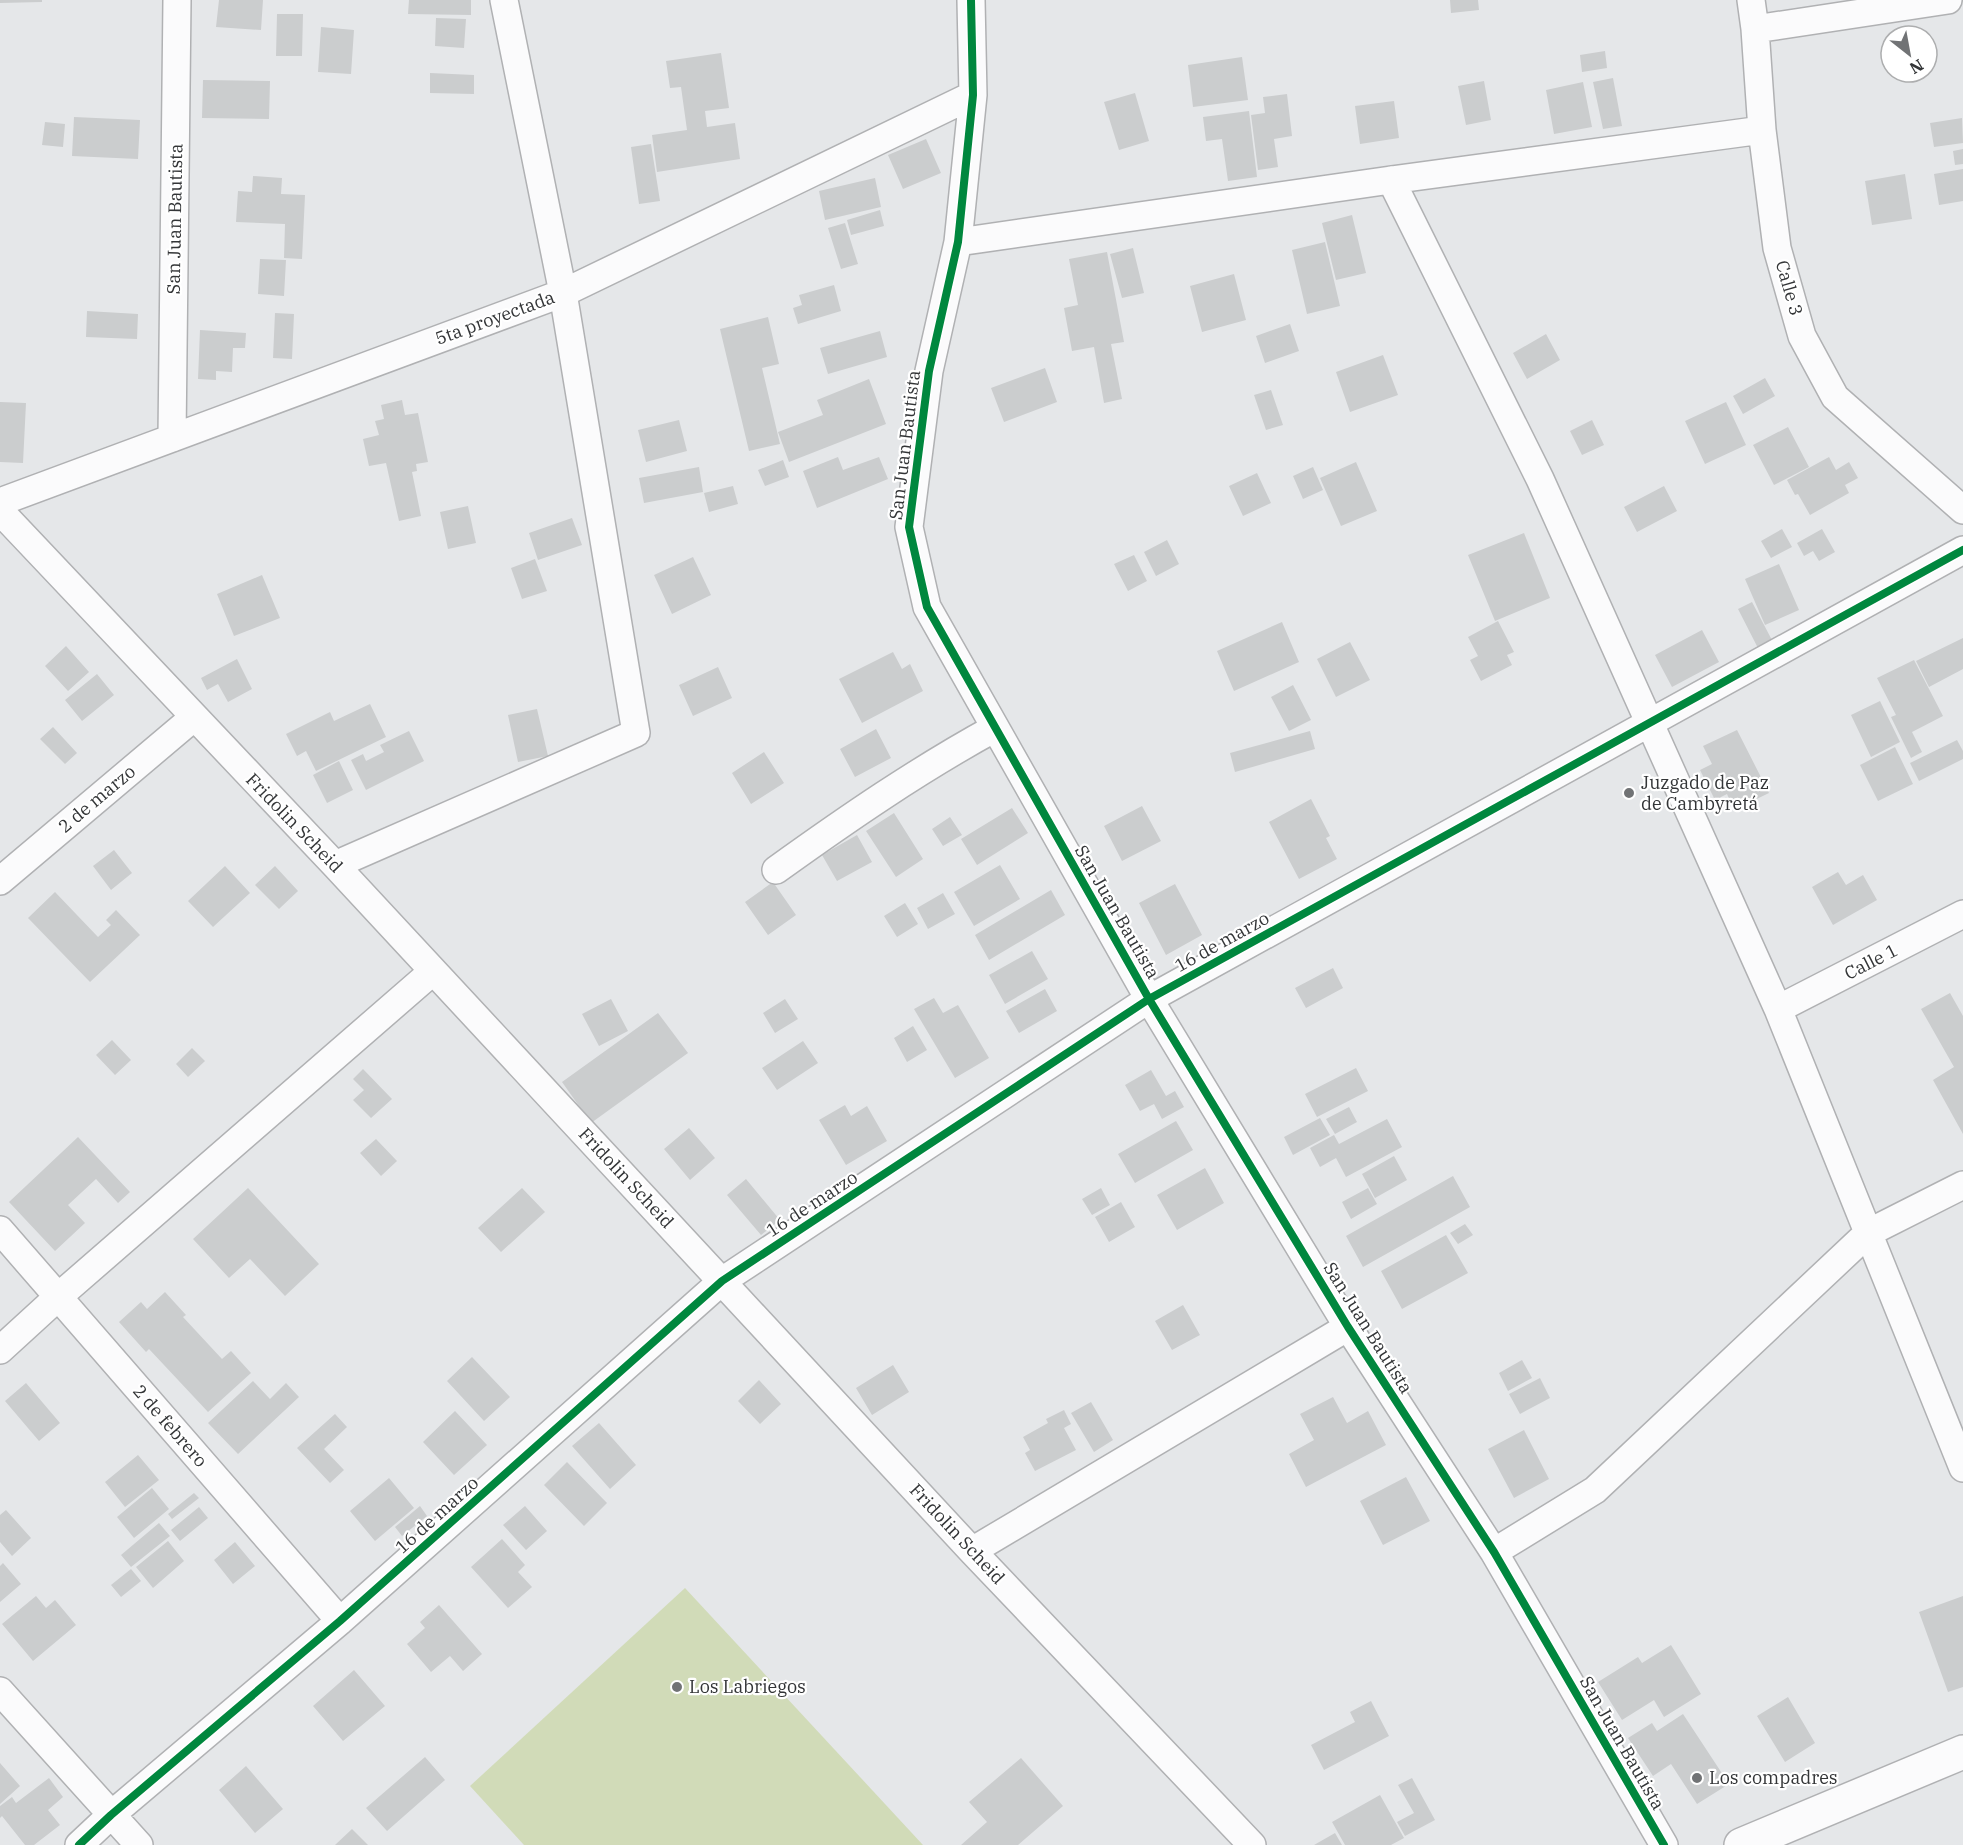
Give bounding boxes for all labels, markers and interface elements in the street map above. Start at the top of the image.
north arrow [1879,24,1939,84]
text: N [1906,55,1927,79]
street label: San Juan Bautista [162,143,187,295]
street label: Calle 3 [1771,257,1808,318]
street label: 5ta proyectada [432,285,558,350]
street label: San Juan Bautista [884,369,925,521]
street label: 2 de marzo [53,760,140,838]
street label: Fridolin Scheid [241,768,348,877]
place label: Juzgado de Paz de Cambyretá [1641,771,1769,815]
marker: Juzgado de Paz de Cambyretá [1622,786,1636,800]
street label: San Juan Bautista [1070,841,1165,983]
street label: 16 de marzo [1170,906,1273,977]
street label: Calle 1 [1840,938,1901,985]
street label: Fridolin Scheid [574,1122,679,1233]
street label: 16 de marzo [762,1165,862,1242]
street label: San Juan Bautista [1319,1258,1418,1398]
street label: 2 de febrero [128,1380,213,1472]
street label: 16 de marzo [390,1471,483,1558]
street label: Fridolin Scheid [905,1478,1010,1589]
street label: San Juan Bautista [1575,1672,1670,1814]
place label: Los Labriegos [689,1675,806,1698]
marker: Los Labriegos [670,1680,684,1694]
place label: Los compadres [1709,1766,1838,1789]
marker: Los compadres [1690,1771,1704,1785]

